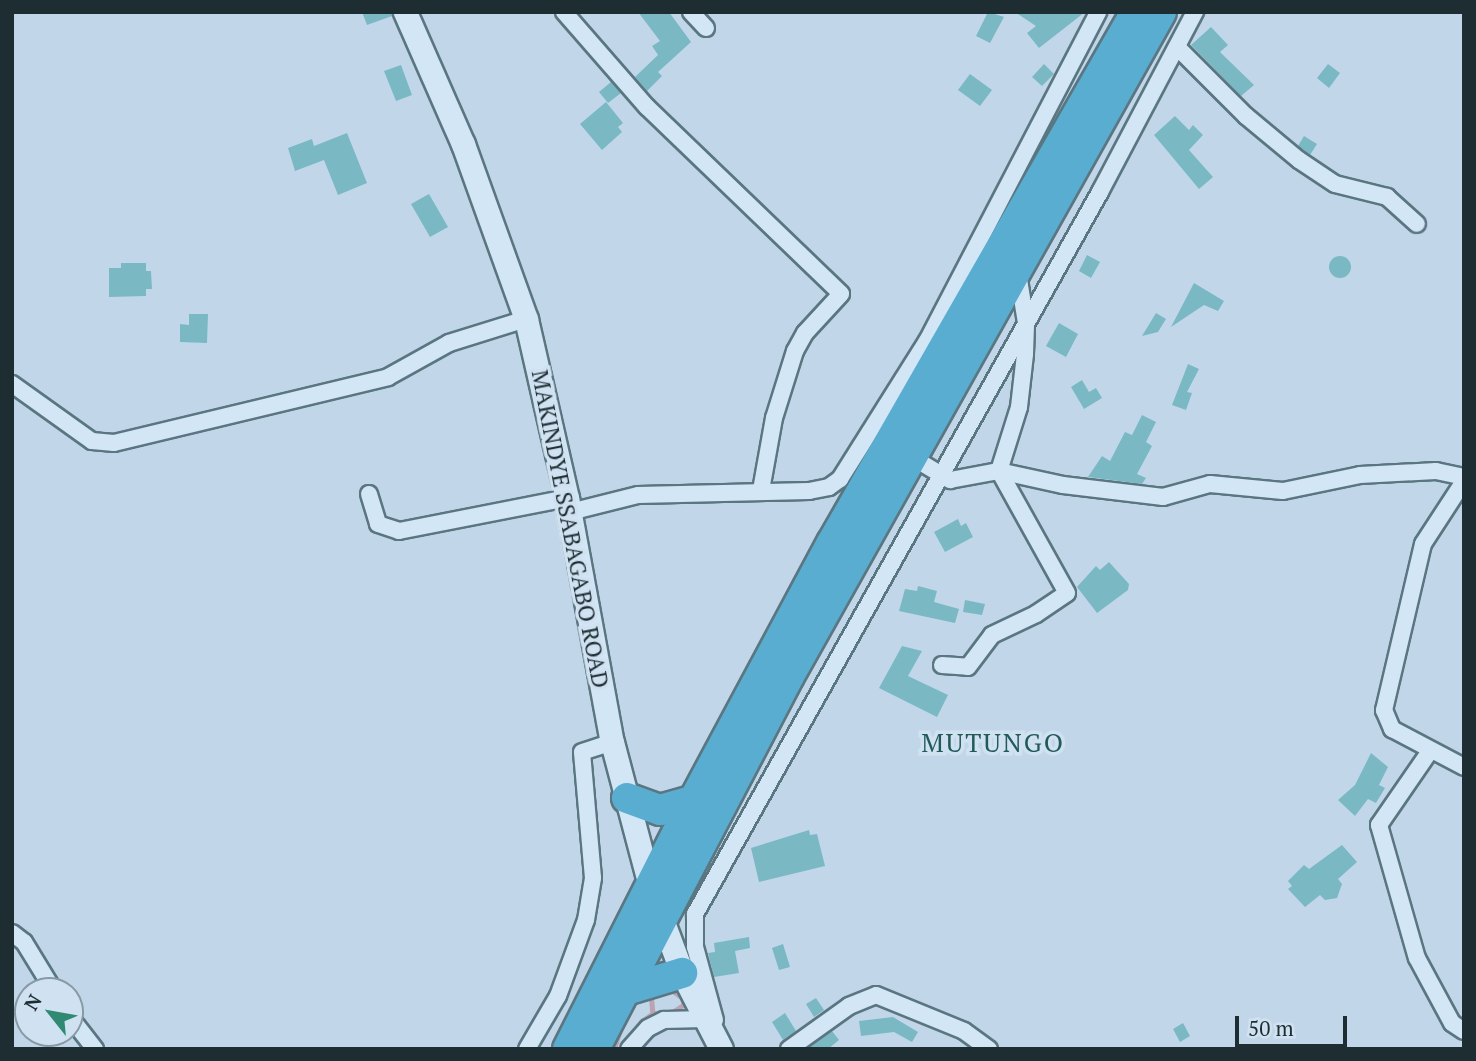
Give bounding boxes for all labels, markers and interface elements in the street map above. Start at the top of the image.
street label: MAKINDYE SSABAGABO ROAD [526,368,614,690]
district label: MUTUNGO [922,727,1064,759]
north arrow [14,977,84,1047]
text: N [18,989,47,1015]
scale bar [1238,1002,1350,1046]
text: 50 m [1248,1014,1294,1042]

